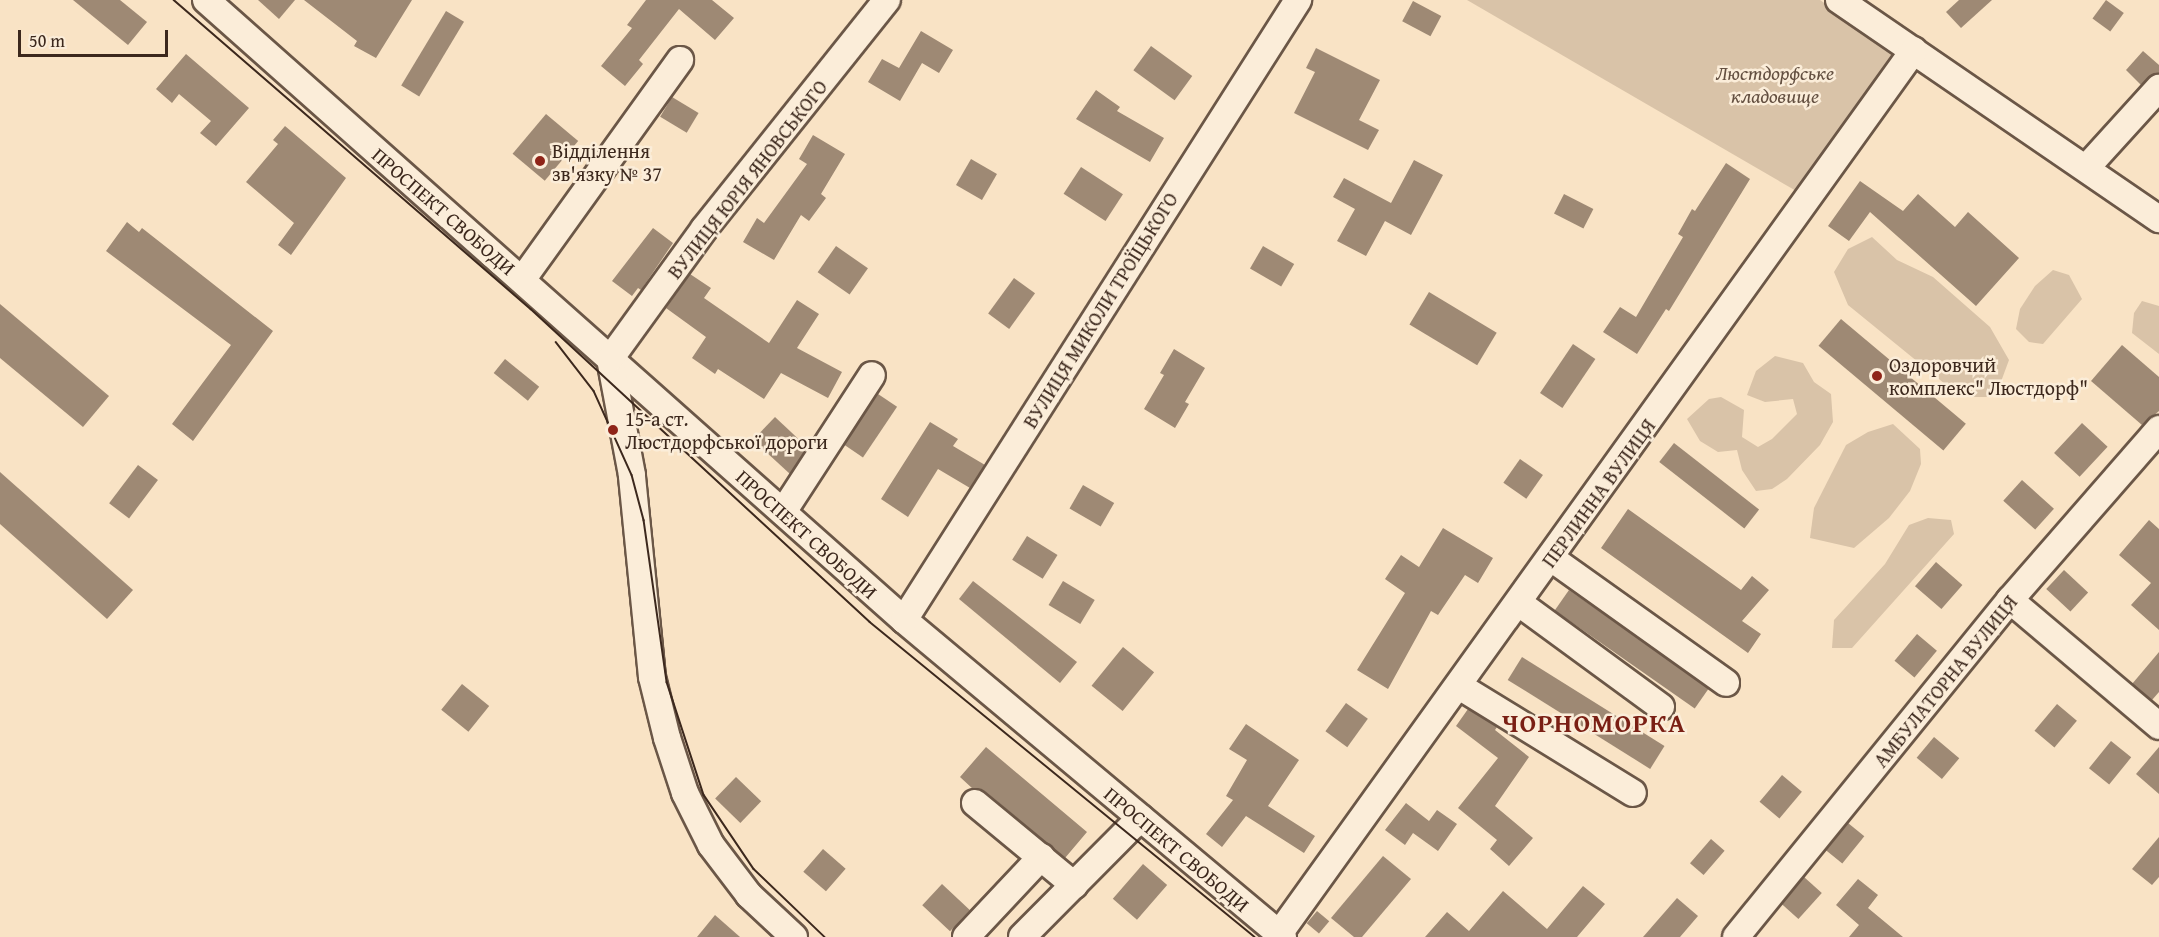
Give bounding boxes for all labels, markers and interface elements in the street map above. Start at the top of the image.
scale bar [21,18,171,56]
text: 50 m [29,27,65,54]
park label: Люстдорфське кладовище [1716,60,1834,107]
street label: ВУЛИЦЯ ЮРІЯ ЯНОВСЬКОГО [662,75,832,283]
place label: Відділення зв'язку № 37 [552,138,662,185]
street label: ПРОСПЕКТ СВОБОДИ [368,142,520,280]
marker: Відділення зв'язку № 37 [533,154,547,168]
street label: ВУЛИЦЯ МИКОЛИ ТРОЇЦЬКОГО [1017,188,1183,432]
place label: Оздоровчий комплекс" Люстдорф" [1889,352,2088,399]
marker: Оздоровчий комплекс" Люстдорф" [1870,369,1884,383]
place label: 15-а ст. Люстдорфської дороги [625,406,828,453]
street label: ПЕРЛИННА ВУЛИЦЯ [1536,414,1660,572]
marker: 15-а ст. Люстдорфської дороги [606,423,620,437]
street label: ПРОСПЕКТ СВОБОДИ [731,464,883,604]
street label: АМБУЛАТОРНА ВУЛИЦЯ [1868,590,2022,772]
district label: ЧОРНОМОРКА [1502,707,1686,739]
street label: ПРОСПЕКТ СВОБОДИ [1100,781,1254,917]

